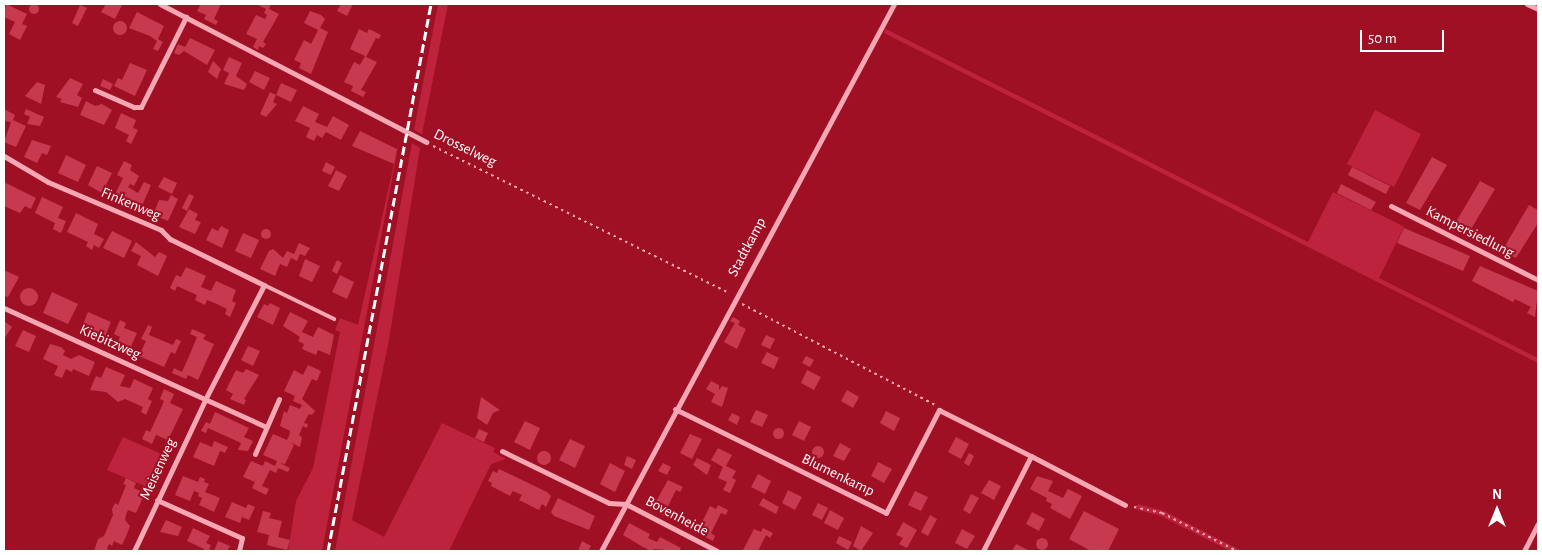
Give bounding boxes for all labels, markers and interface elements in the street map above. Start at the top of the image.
scale bar [1362,20,1446,52]
text: 50 m [1368,31,1397,46]
street label: Drosselweg [431,125,499,171]
street label: Finkenweg [99,183,163,225]
street label: Kampersiedlung [1423,202,1517,262]
street label: Stadtkamp [724,214,770,280]
street label: Kiebitzweg [77,321,143,363]
street label: Meisenweg [136,435,180,503]
street label: Blumenkamp [799,450,877,500]
north arrow [1472,485,1522,535]
text: N [1492,488,1502,502]
street label: Bovenheide [642,492,712,540]

